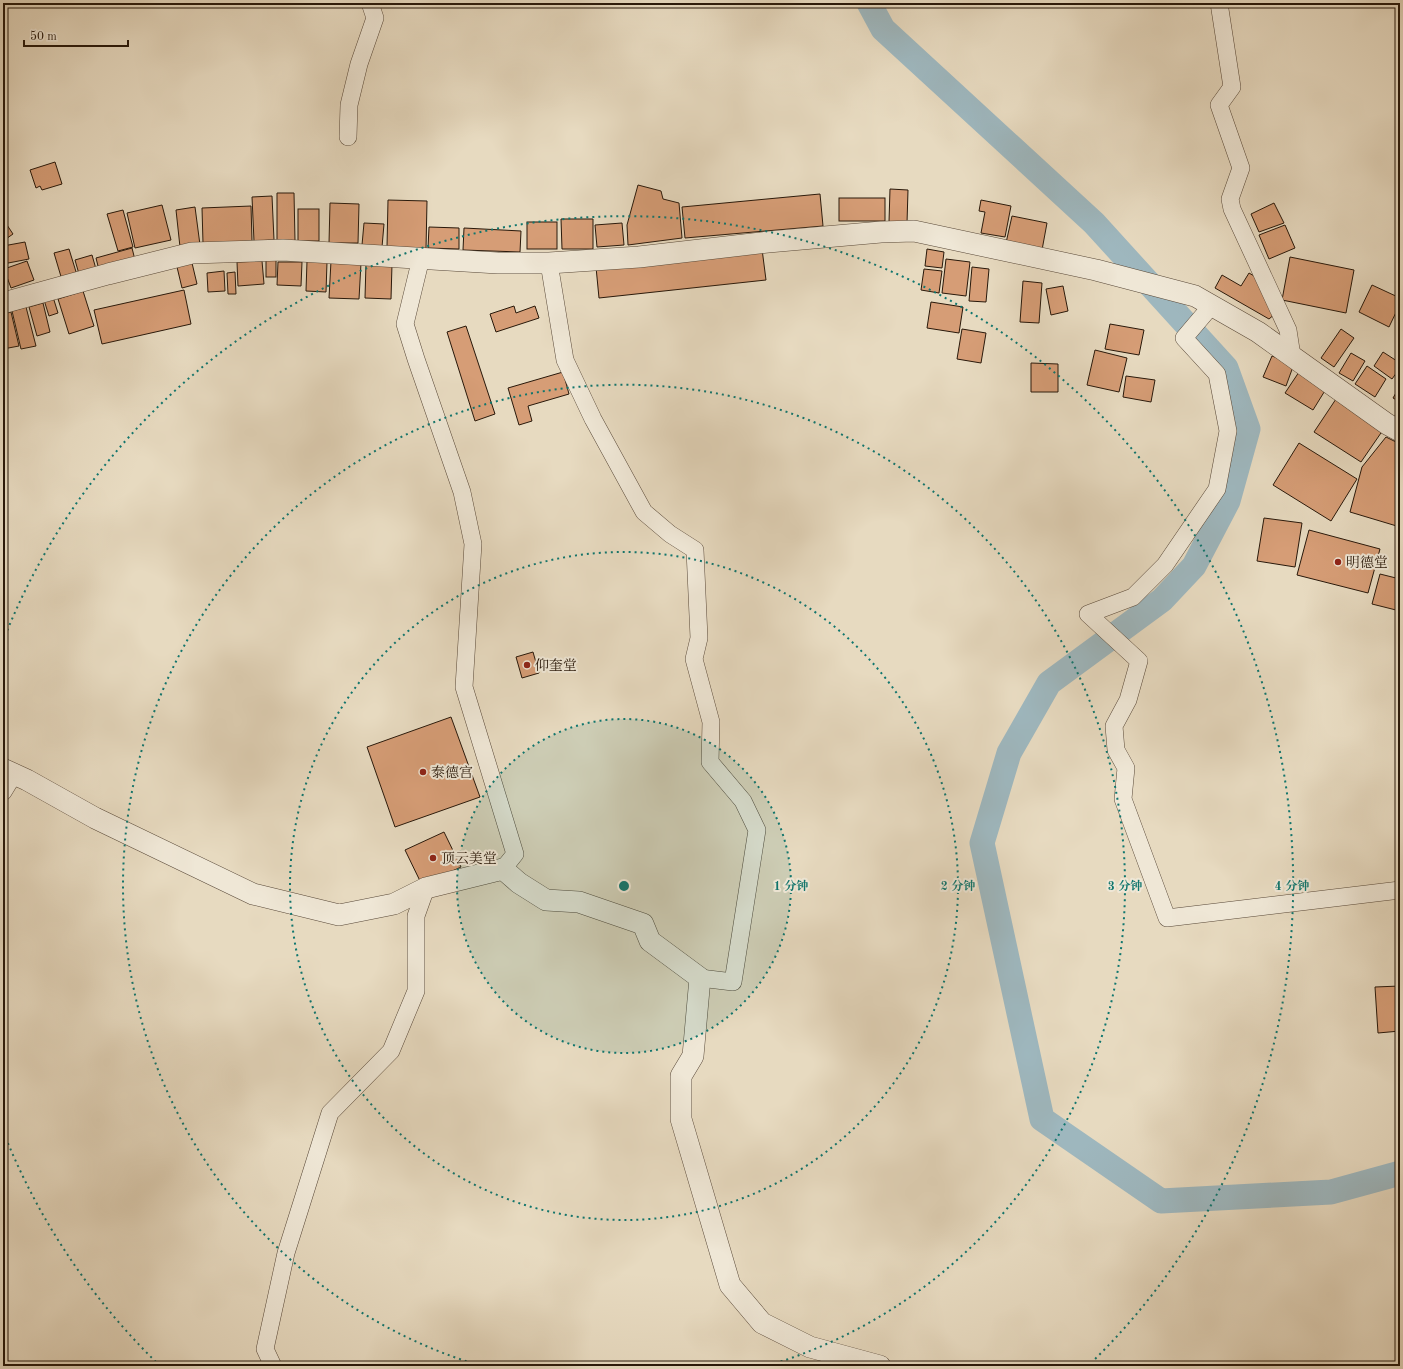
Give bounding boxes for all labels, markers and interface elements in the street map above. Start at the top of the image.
scale bar [24,22,128,48]
text: 50 m [30,30,57,43]
place label: 明德堂 [1346,555,1388,570]
marker: 明德堂 [1333,557,1343,567]
place label: 仰奎堂 [535,658,577,673]
marker: 仰奎堂 [522,660,532,670]
place label: 泰德宫 [431,765,473,780]
marker: 泰德宫 [418,767,428,777]
place label: 顶云美堂 [441,851,497,866]
marker: 顶云美堂 [428,853,438,863]
centre of rings [617,879,631,893]
text: 1 分钟 [774,879,808,893]
text: 2 分钟 [941,879,975,893]
text: 3 分钟 [1108,879,1142,893]
text: 4 分钟 [1275,879,1309,893]

